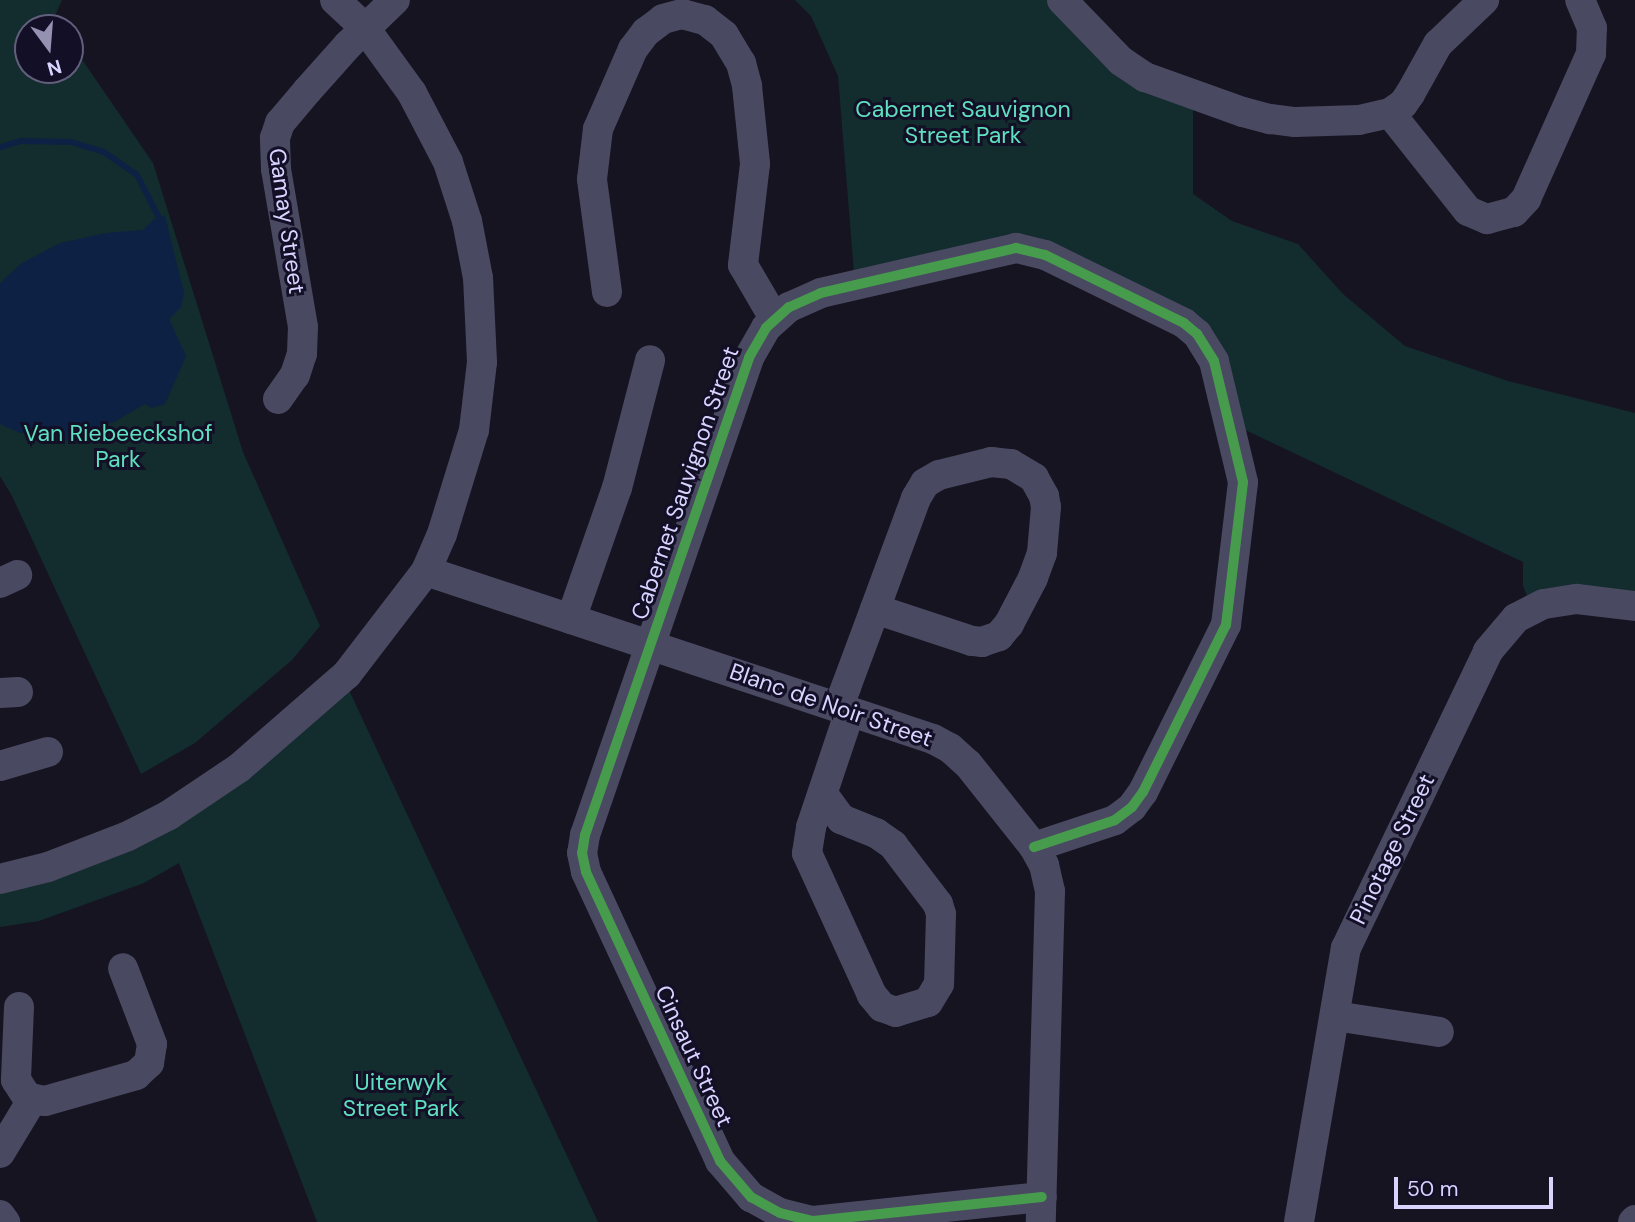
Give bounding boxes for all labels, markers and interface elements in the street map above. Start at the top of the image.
north arrow [14,14,84,84]
text: N [44,54,64,82]
park label: Cabernet Sauvignon Street Park [855,95,1071,149]
street label: Gamay Street [263,146,311,296]
street label: Cabernet Sauvignon Street [625,343,745,623]
park label: Van Riebeeckshof Park [23,419,213,473]
street label: Blanc de Noir Street [726,657,936,753]
street label: Pinotage Street [1344,769,1440,929]
street label: Cinsaut Street [649,981,739,1131]
park label: Uiterwyk Street Park [343,1068,459,1122]
scale bar [1397,1162,1556,1206]
text: 50 m [1407,1175,1458,1203]

